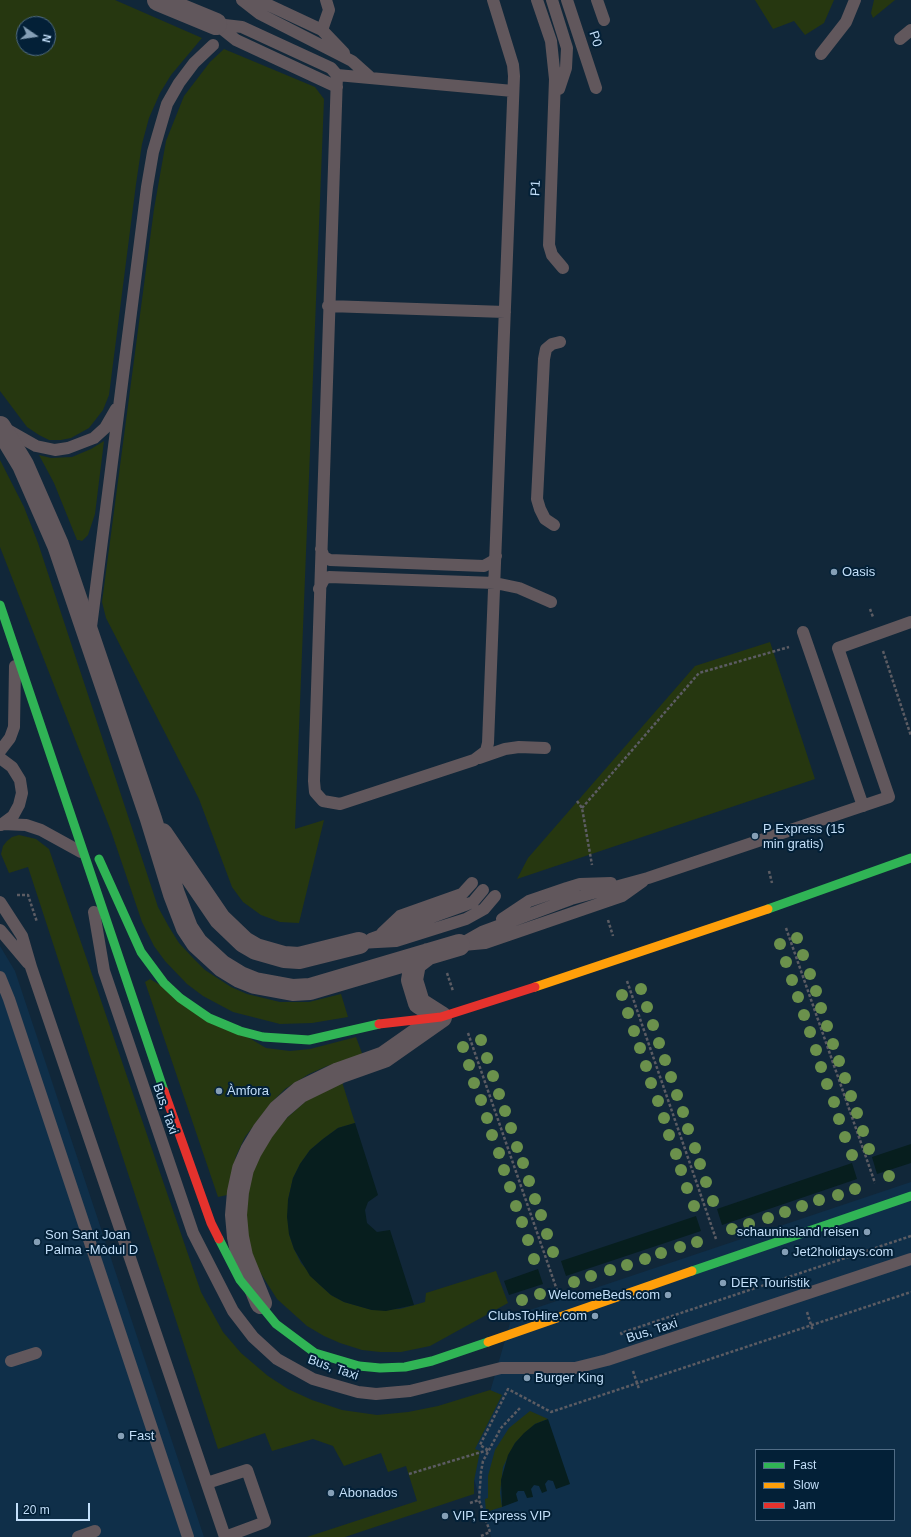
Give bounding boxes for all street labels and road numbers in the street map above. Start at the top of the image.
street label: P0 [585,29,605,49]
street label: P1 [528,180,544,196]
street label: Bus, Taxi [149,1082,181,1136]
street label: Bus, Taxi [625,1315,679,1347]
street label: Bus, Taxi [306,1352,360,1384]

